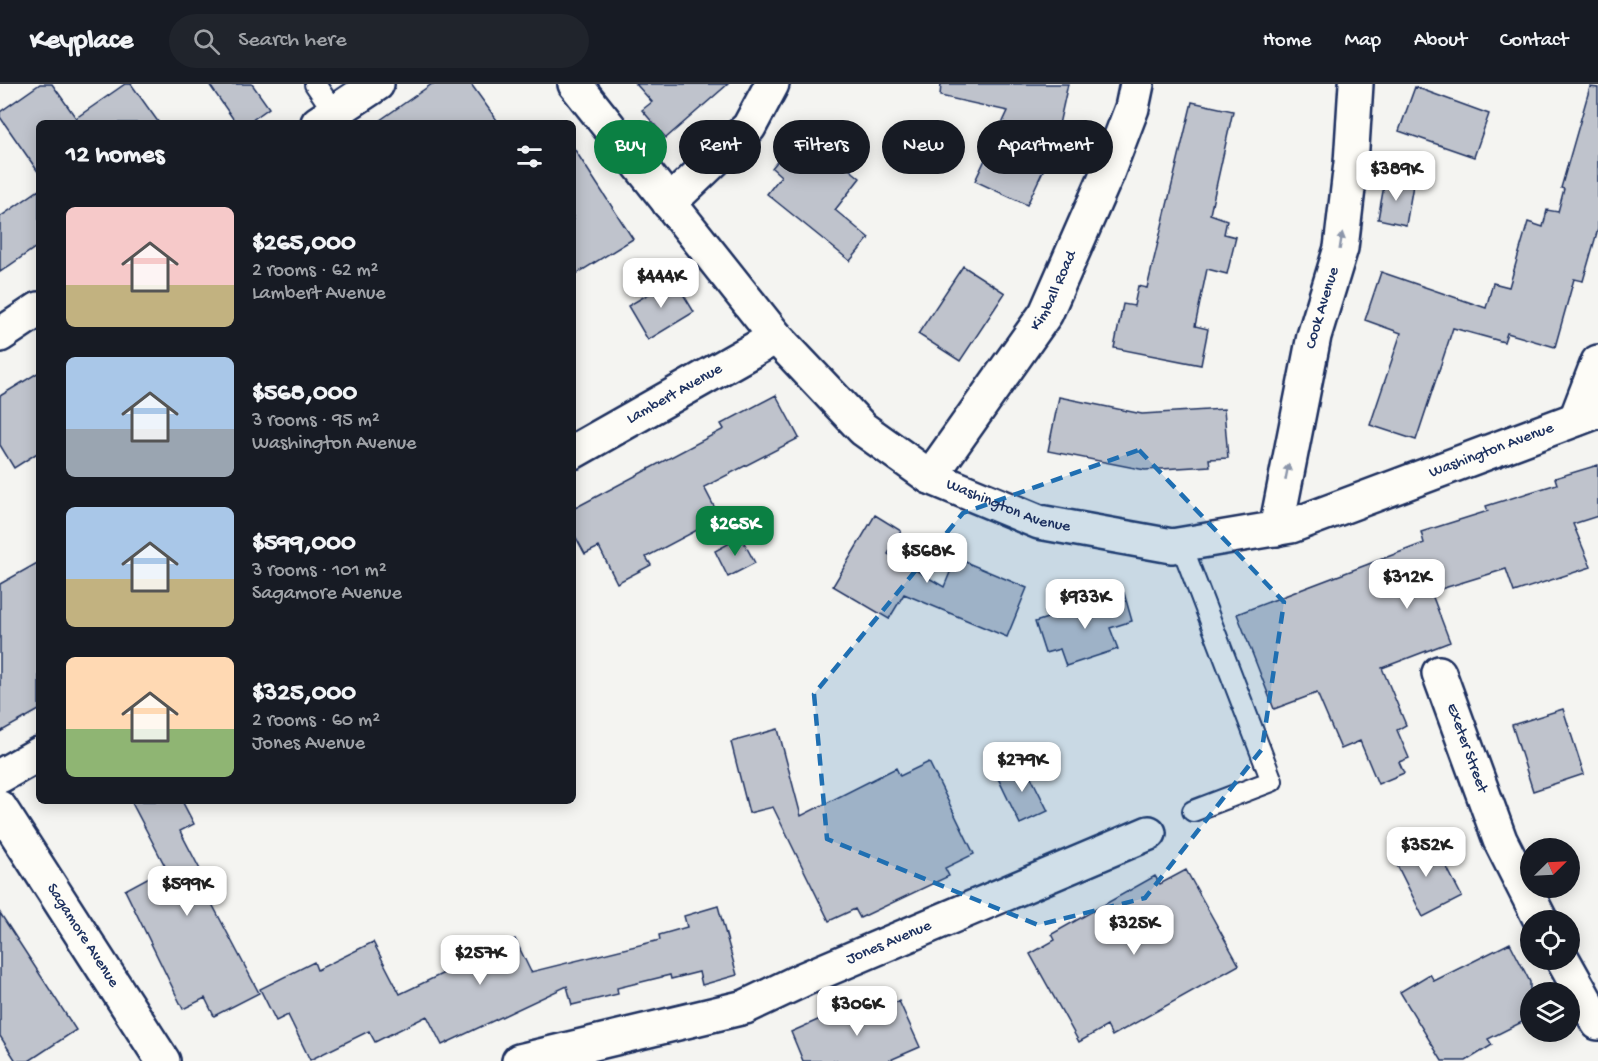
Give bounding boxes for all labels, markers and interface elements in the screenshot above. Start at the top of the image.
search box [169,14,589,68]
text: Keyplace [30,25,133,58]
icon: search [190,25,223,58]
text: Search here [238,28,347,54]
text: Home [1263,29,1311,54]
text: Map [1344,29,1381,54]
text: About [1414,29,1467,54]
text: Contact [1500,29,1568,54]
chip: Buy [594,120,667,174]
chip: Rent [679,120,761,174]
chip: Filters [773,120,870,174]
chip: New [882,120,965,174]
chip: Apartment [977,120,1113,174]
icon: filters [513,140,546,173]
text: 12 homes [66,141,164,172]
pin: $389K [1354,151,1438,202]
text: $389K [1370,159,1422,182]
text: $265,000 [252,229,356,260]
icon: home [114,231,186,303]
one-way arrow [1337,232,1346,251]
street label: Kimball Road [1027,247,1082,335]
pin: $444K [619,258,703,309]
text: 2 rooms · 62 m² [252,260,379,283]
street label: Cook Avenue [1302,264,1344,350]
text: $444K [637,266,685,289]
text: Lambert Avenue [252,283,386,306]
street label: Lambert Avenue [624,359,727,429]
text: $568,000 [252,379,357,410]
icon: home [114,381,186,453]
text: 3 rooms · 95 m² [252,410,380,433]
street label: Washington Avenue [1427,419,1557,483]
text: Washington Avenue [252,433,416,456]
one-way arrow [1283,462,1292,481]
street label: Washington Avenue [943,475,1073,537]
pin: $265K [693,506,777,557]
text: $265K [710,514,760,537]
text: $599,000 [252,529,356,560]
icon: home [114,531,186,603]
pin: $568K [885,533,969,584]
text: $568K [901,541,953,564]
pin: $312K [1365,559,1449,610]
text: 3 rooms · 101 m² [252,560,387,583]
text: $312K [1383,567,1431,590]
pin: $933K [1043,579,1127,630]
text: Sagamore Avenue [252,583,402,606]
text: $933K [1060,587,1110,610]
text: $325,000 [252,679,356,710]
icon: home [114,681,186,753]
street label: Exeter Street [1441,701,1492,797]
text: 2 rooms · 60 m² [252,710,380,733]
text: Jones Avenue [252,733,365,756]
pin: $279K [980,742,1064,793]
text: $279K [997,750,1047,773]
pin: $352K [1384,827,1468,878]
text: $352K [1401,835,1451,858]
north arrow [1520,838,1580,898]
map controls [1520,838,1580,1042]
pin: $599K [145,866,229,917]
text: $599K [162,874,212,897]
street label: Sagamore Avenue [42,880,123,992]
pin: $325K [1092,905,1176,956]
button: locate [1520,910,1580,970]
text: $325K [1109,913,1159,936]
street label: Jones Avenue [844,916,935,969]
pin: $257K [438,935,522,986]
text: $257K [455,943,505,966]
button: layers [1520,982,1580,1042]
pin: $306K [815,986,899,1037]
text: $306K [831,994,883,1017]

